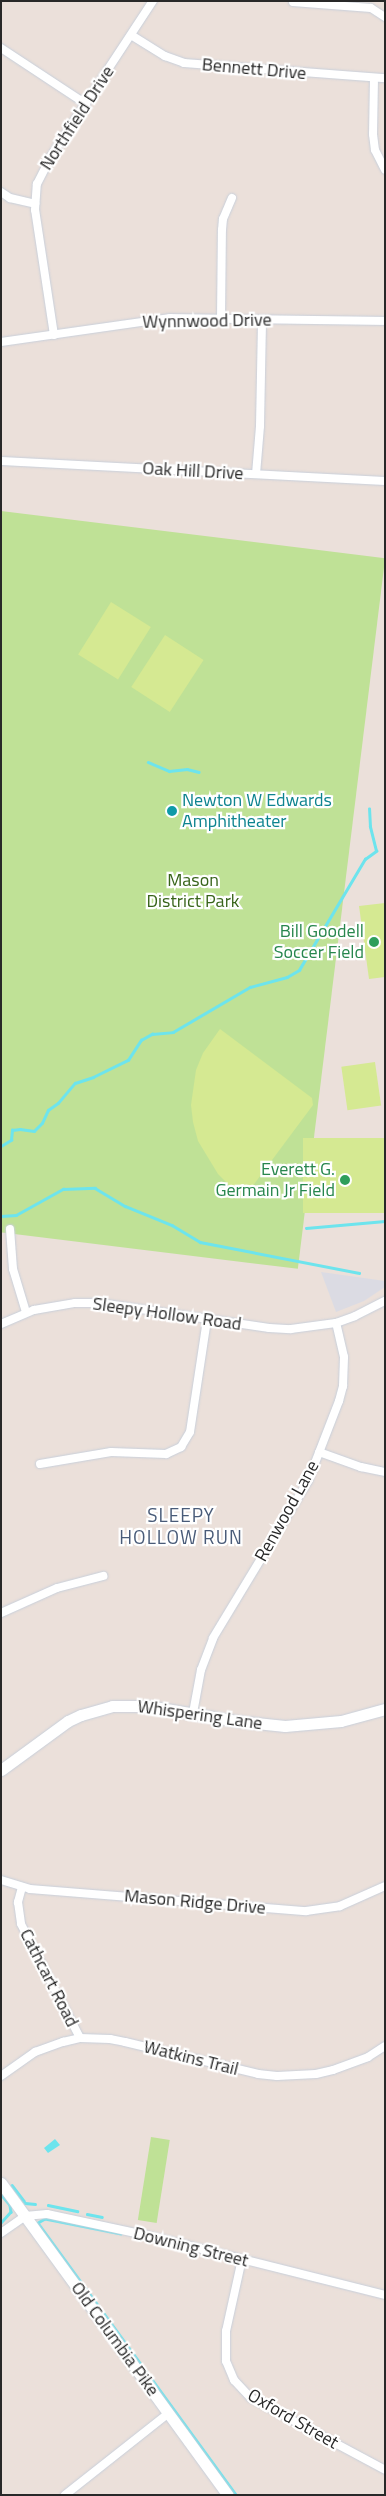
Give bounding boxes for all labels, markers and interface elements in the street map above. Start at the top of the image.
street label: Bennett Drive [201,54,307,84]
street label: Northfield Drive [35,62,119,174]
street label: Wynnwood Drive [142,309,272,333]
street label: Oak Hill Drive [142,458,244,484]
place label: Newton W Edwards Amphitheater [182,790,332,832]
marker: Newton W Edwards Amphitheater [166,805,178,817]
park label: Mason District Park [147,870,239,912]
place label: Bill Goodell Soccer Field [274,921,364,964]
marker: Bill Goodell Soccer Field [368,936,380,948]
place label: Everett G. Germain Jr Field [215,1159,335,1202]
marker: Everett G. Germain Jr Field [339,1174,351,1186]
street label: Sleepy Hollow Road [91,1293,243,1335]
street label: Renwood Lane [250,1457,324,1565]
district label: SLEEPY HOLLOW RUN [118,1504,244,1548]
street label: Whispering Lane [136,1696,264,1734]
street label: Mason Ridge Drive [123,1885,267,1919]
street label: Cathcart Road [15,1925,83,2031]
street label: Watkins Trail [141,2036,241,2080]
street label: Downing Street [131,2222,251,2272]
street label: Old Columbia Pike [66,2278,164,2400]
street label: Oxford Street [244,2384,342,2454]

